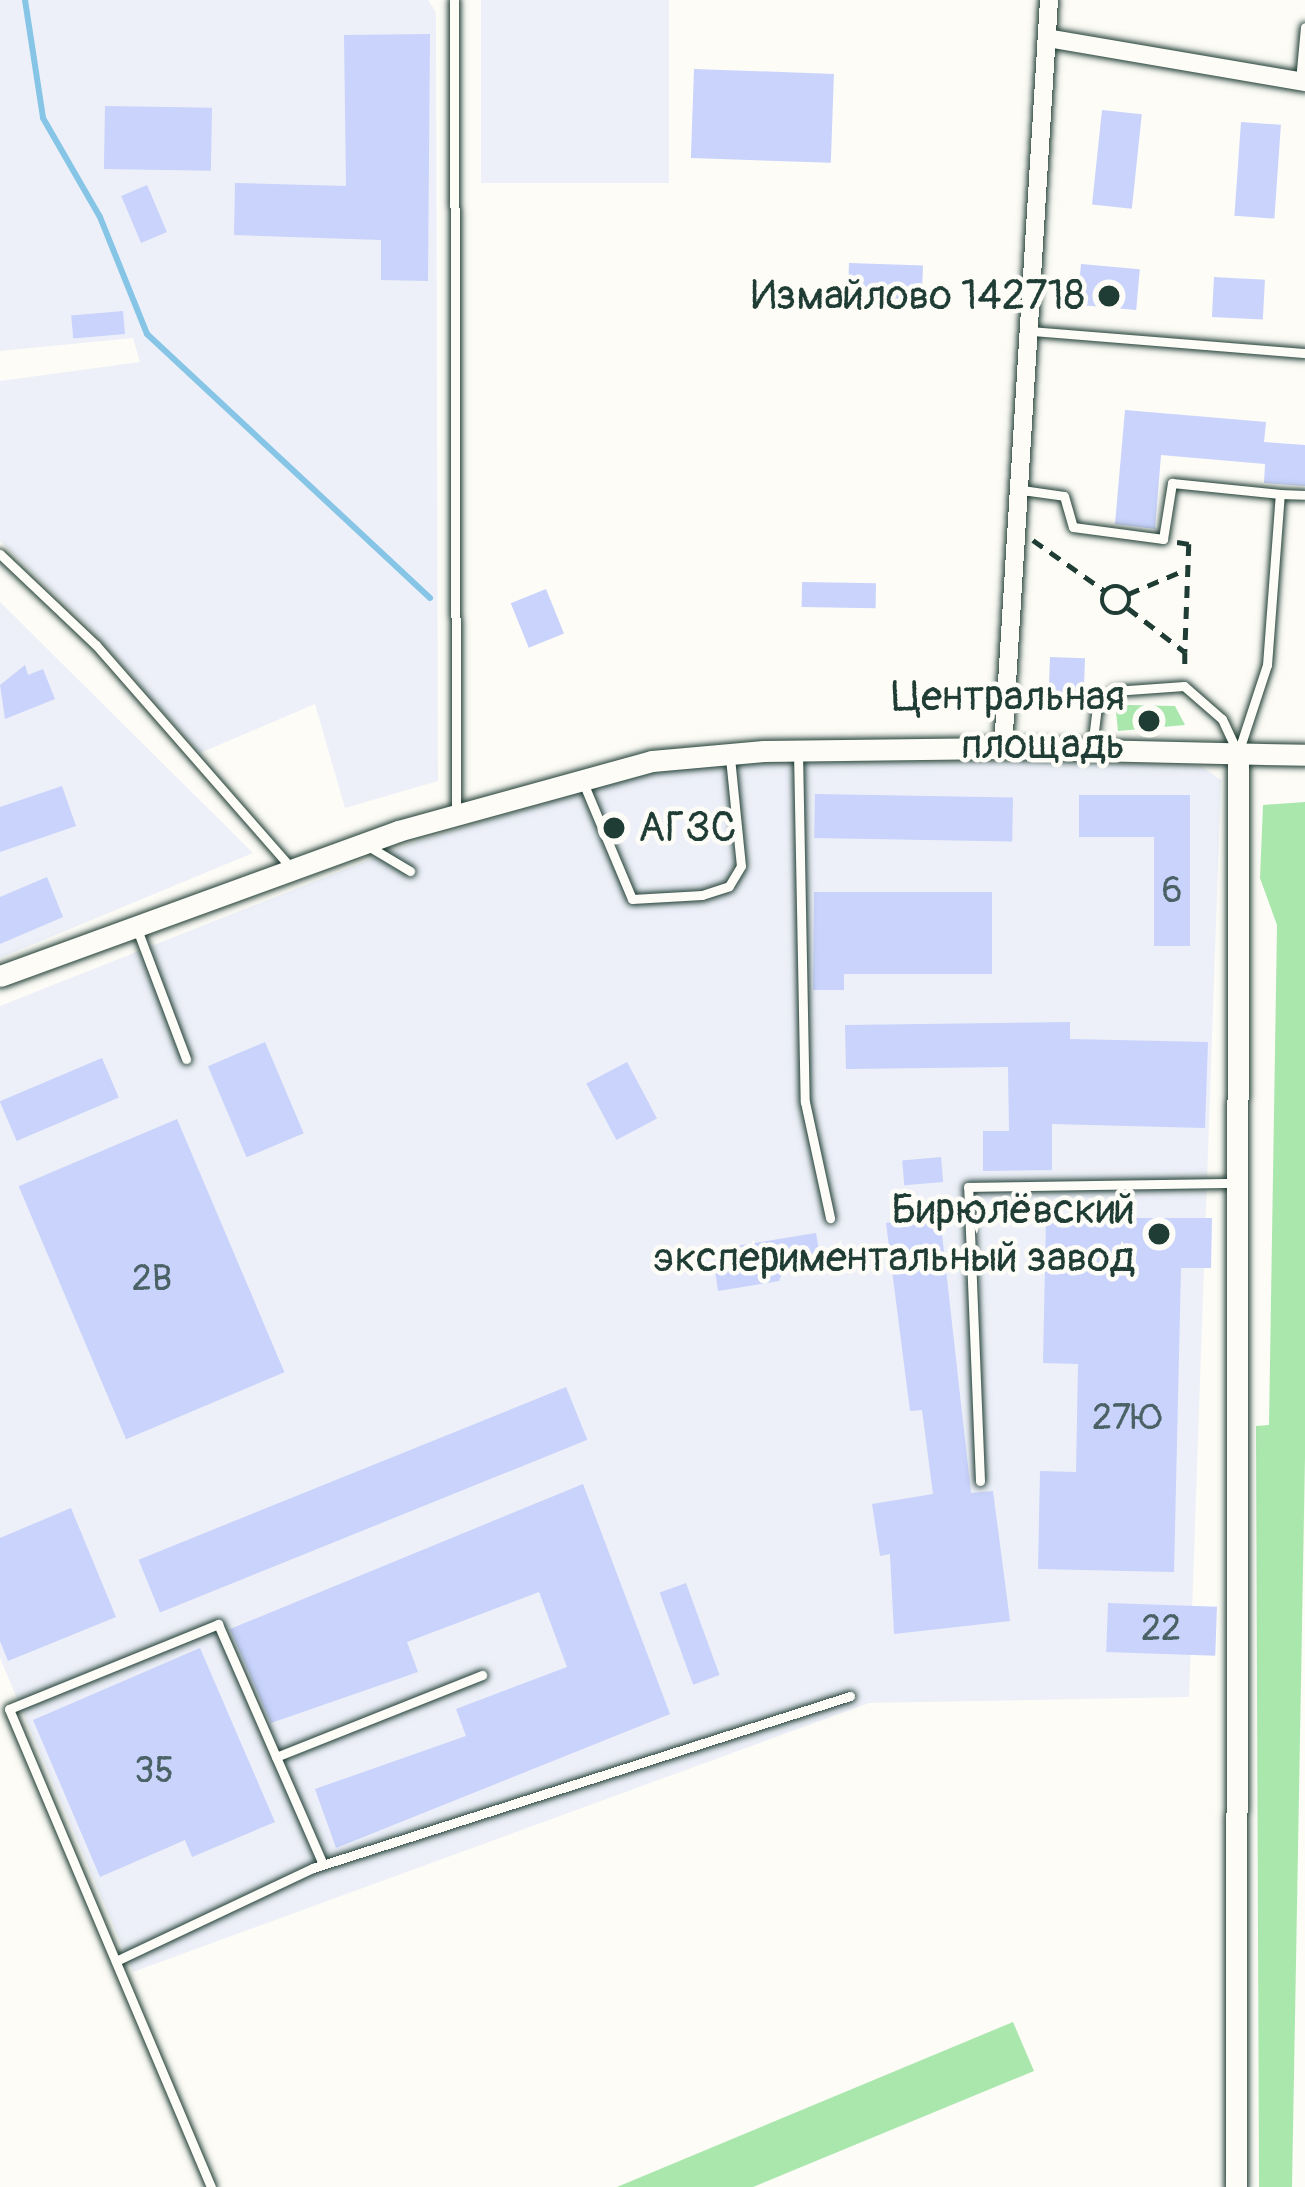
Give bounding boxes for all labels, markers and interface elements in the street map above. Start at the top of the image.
place label: Измайлово 142718 [751,271,1085,321]
marker: Измайлово 142718 [1096,283,1122,309]
place label: Центральная площадь [891,672,1125,771]
marker: Центральная площадь [1136,708,1162,734]
place label: АГЗС [638,803,736,853]
marker: АГЗС [601,815,627,841]
house number: 6 [1162,869,1182,913]
place label: Бирюлёвский экспериментальный завод [652,1185,1135,1284]
marker: Бирюлёвский экспериментальный завод [1146,1221,1172,1247]
house number: 2В [132,1257,172,1301]
house number: 27Ю [1092,1396,1162,1440]
house number: 22 [1141,1607,1181,1651]
house number: 35 [134,1749,174,1793]

